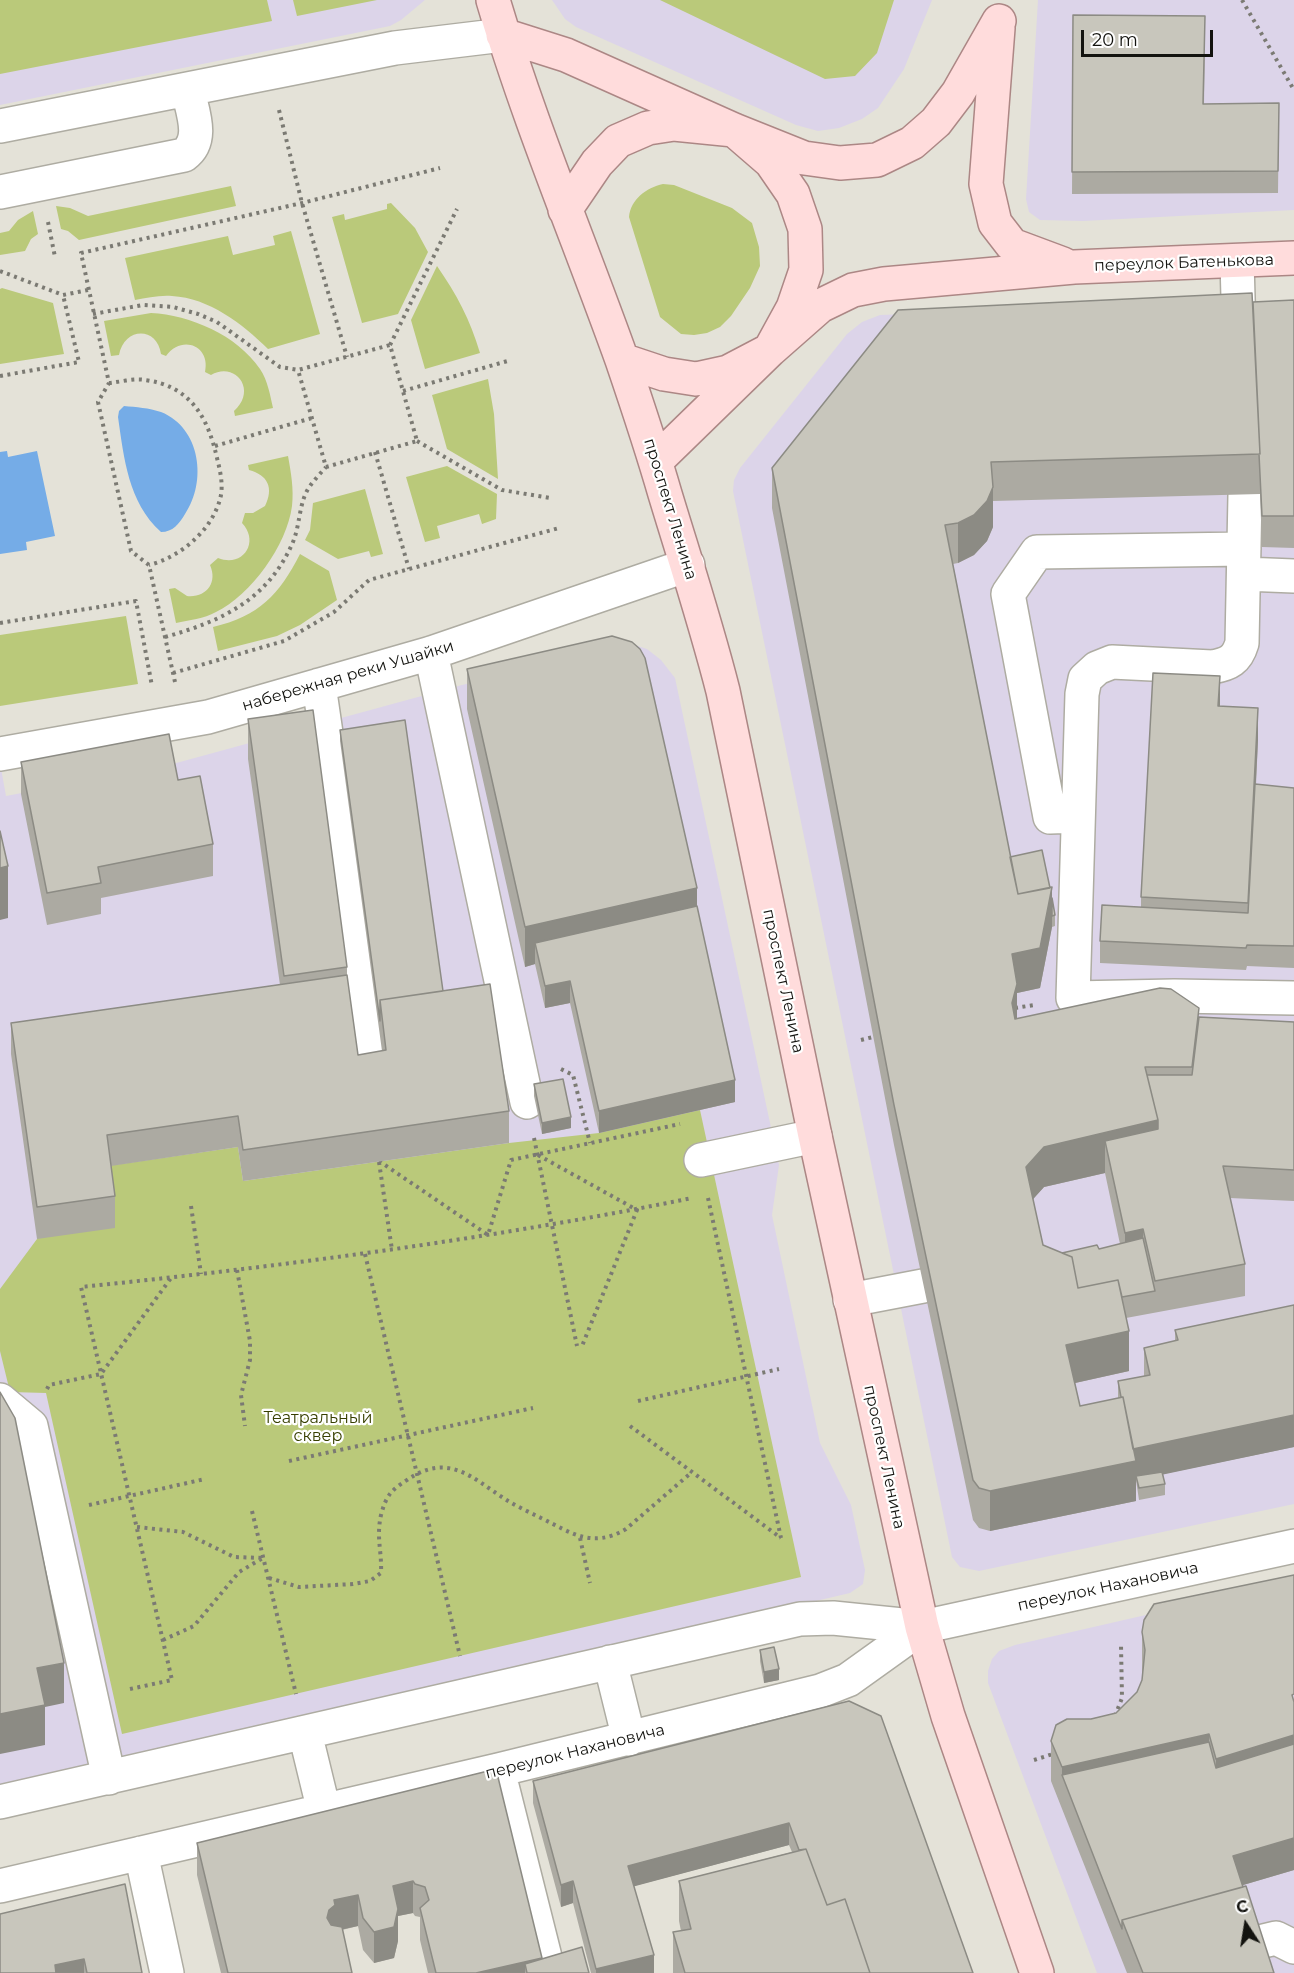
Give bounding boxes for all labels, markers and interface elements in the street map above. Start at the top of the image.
scale bar [1084,18,1216,56]
text: 20 m [1092,29,1138,51]
street label: переулок Батенькова [1094,250,1274,276]
street label: проспект Ленина [639,436,701,582]
street label: набережная реки Ушайки [240,637,456,715]
street label: проспект Ленина [758,907,808,1055]
street label: проспект Ленина [859,1383,909,1531]
park label: Театральный сквер [264,1408,372,1446]
street label: переулок Нахановича [1016,1558,1200,1616]
street label: переулок Нахановича [483,1720,667,1784]
north arrow [1216,1895,1276,1955]
text: С [1234,1896,1250,1917]

